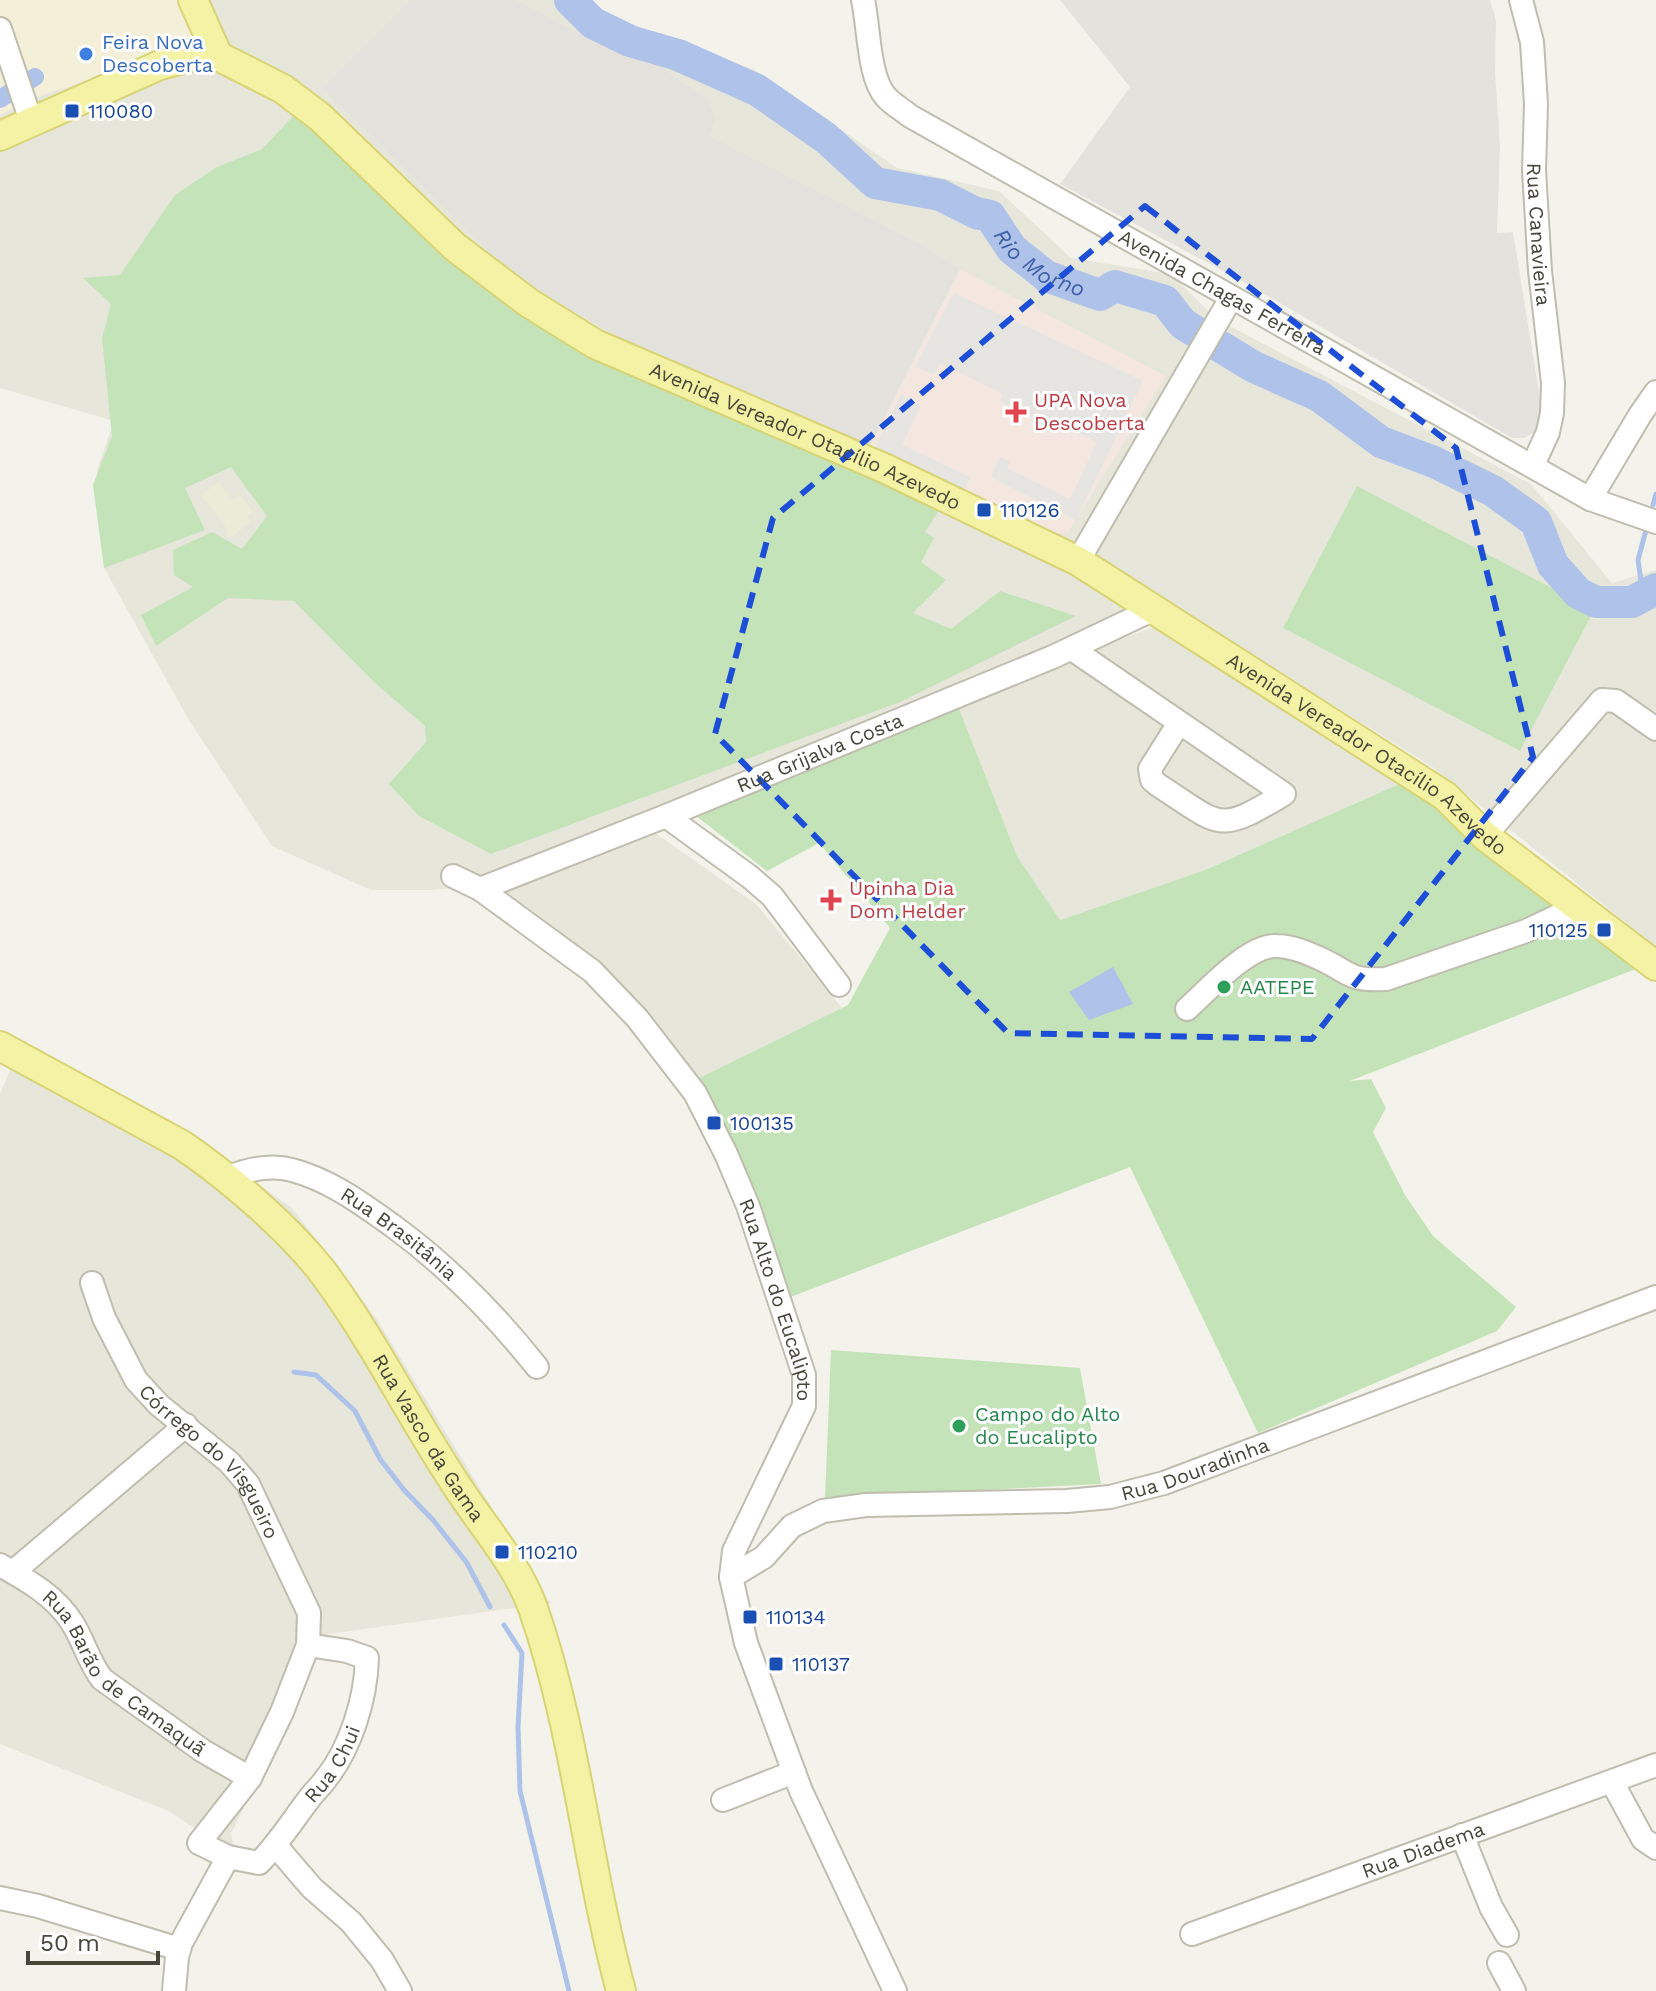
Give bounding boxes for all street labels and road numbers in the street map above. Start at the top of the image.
street label: Rua Canavieira [1522,162,1556,307]
street label: Avenida Chagas Ferreira [1115,224,1330,360]
street label: Avenida Vereador Otacílio Azevedo [646,357,965,515]
street label: Avenida Vereador Otacílio Azevedo [1222,648,1512,860]
street label: Rua Grijalva Costa [733,708,906,798]
street label: Rua Brasitânia [336,1182,462,1285]
street label: Rua Alto do Eucalipto [734,1195,817,1401]
street label: Rua Vasco da Gama [368,1350,490,1526]
street label: Córrego do Visgueiro [134,1379,284,1542]
street label: Rua Douradinha [1119,1432,1272,1506]
street label: Rua Barão de Camaquã [38,1585,211,1761]
street label: Rua Chui [299,1722,365,1807]
street label: Rua Diadema [1359,1817,1488,1883]

